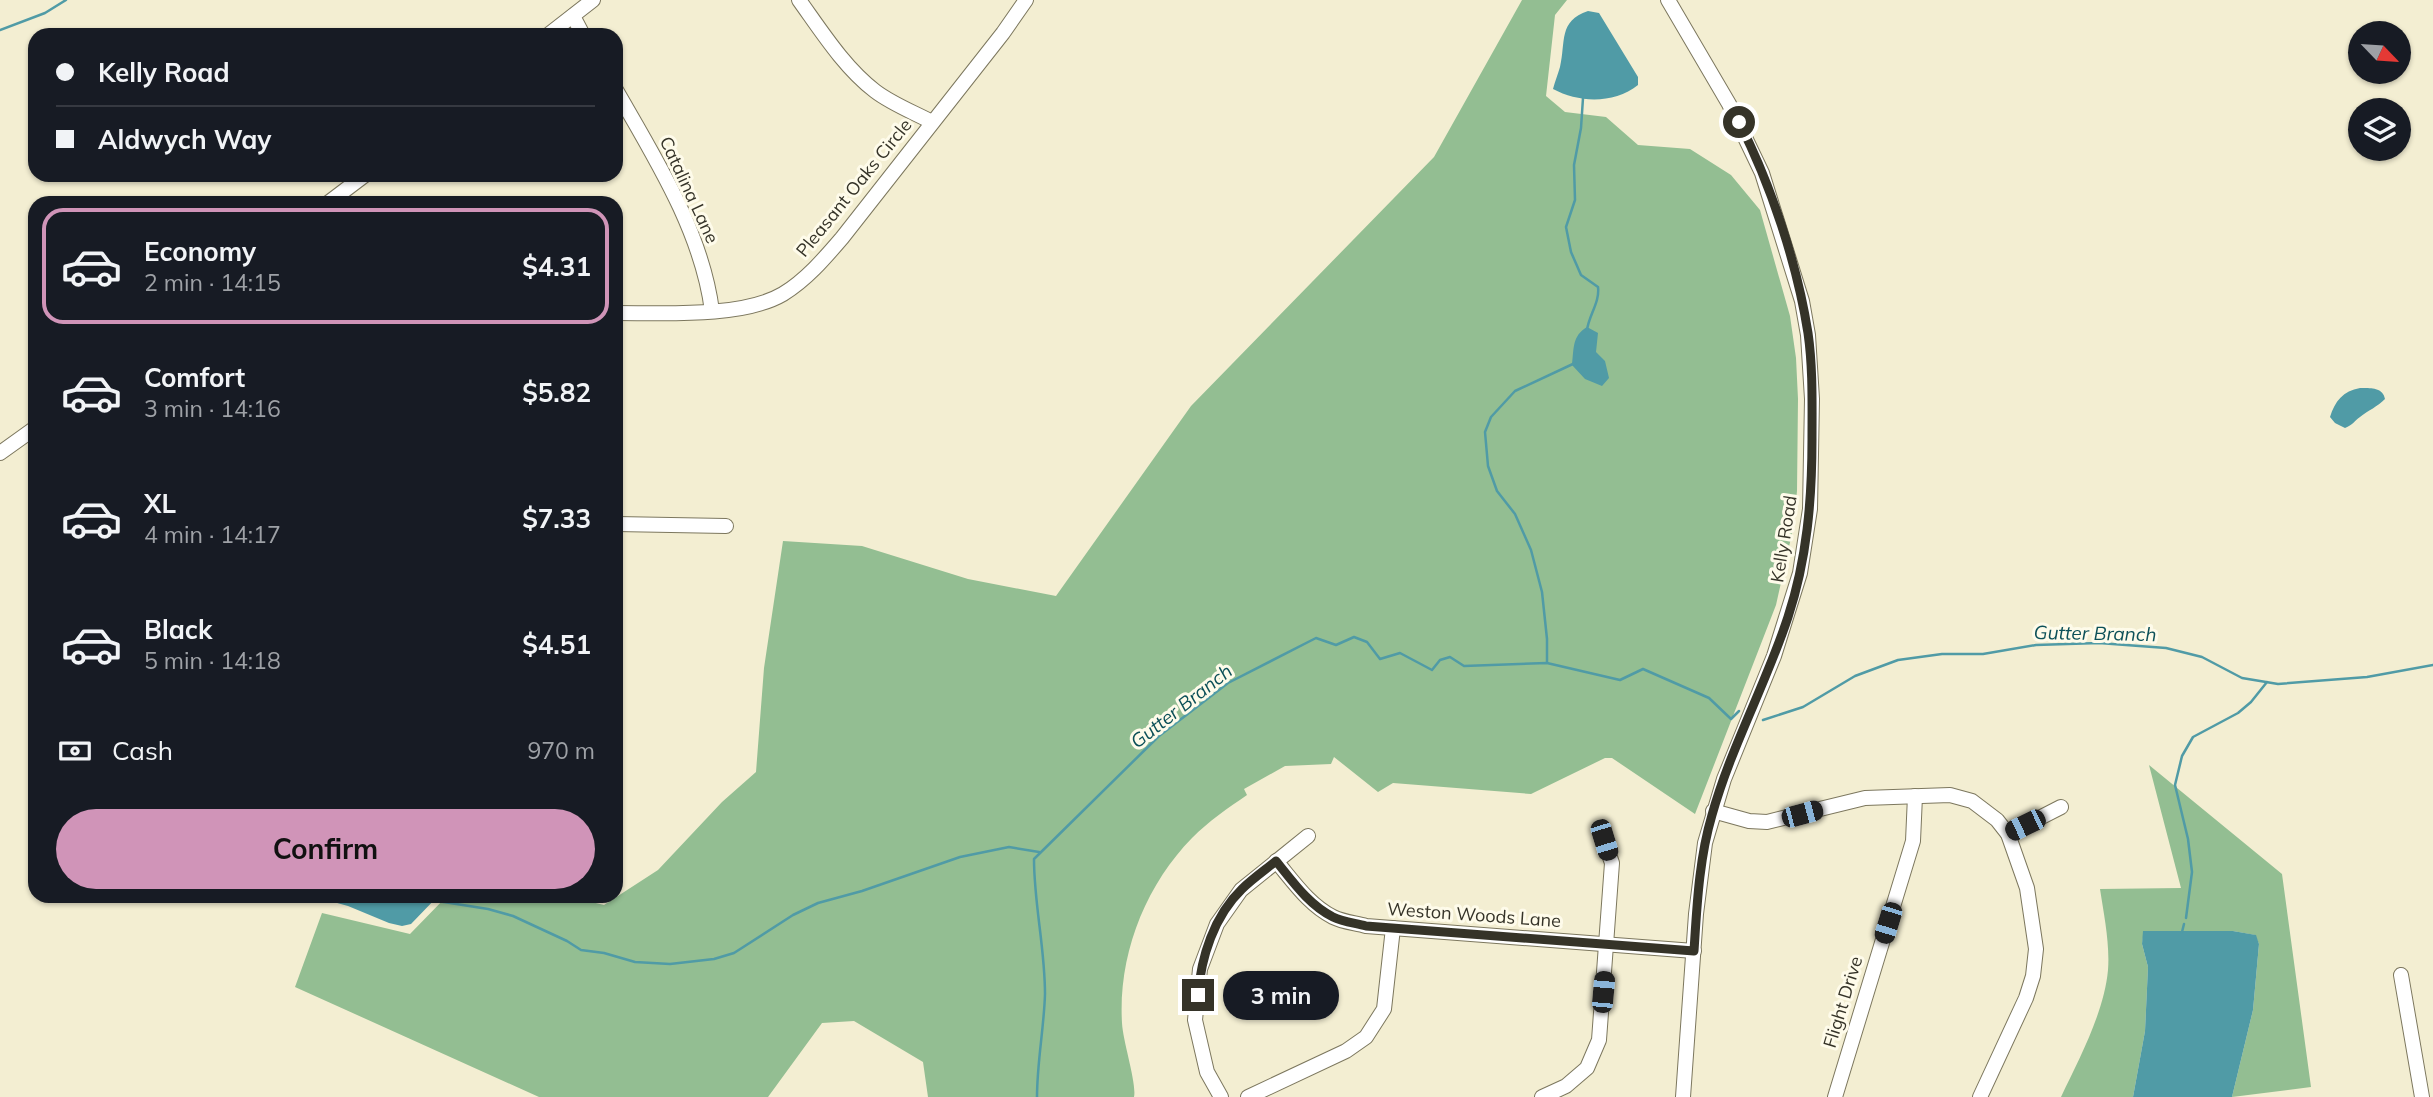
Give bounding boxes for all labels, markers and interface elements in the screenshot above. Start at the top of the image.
north arrow [2348,21,2412,84]
map controls [2348,21,2411,161]
text: Kelly Road [98,56,230,89]
button: layers [2348,98,2411,161]
route start [1723,106,1755,138]
street label: Pleasant Oaks Circle [791,114,916,261]
text: Aldwych Way [98,123,271,156]
street label: Catalina Lane [655,133,724,247]
icon: car [60,235,123,298]
text: Economy [144,235,256,268]
text: $4.31 [522,250,591,283]
text: 2 min · 14:15 [144,268,281,297]
icon: car [60,361,123,424]
text: Comfort [144,361,245,394]
text: $5.82 [522,376,591,409]
text: 3 min · 14:16 [144,394,281,423]
icon: car [60,487,123,550]
text: XL [144,487,176,520]
street label: Kelly Road [1765,494,1802,584]
text: $7.33 [522,502,591,535]
text: 4 min · 14:17 [144,520,281,549]
icon: car [60,613,123,676]
text: Black [144,613,212,646]
water label: Gutter Branch [2033,620,2157,646]
text: $4.51 [522,628,591,661]
text: 5 min · 14:18 [144,646,281,675]
water label: Gutter Branch [1125,659,1237,753]
icon: cash [56,732,94,770]
text: Cash [112,734,173,767]
text: 970 m [527,736,595,765]
car [1779,798,1826,830]
car [2002,806,2049,844]
button: Confirm [56,809,595,889]
car [1588,817,1621,863]
street label: Weston Woods Lane [1386,897,1562,932]
car [1872,900,1905,946]
street label: Flight Drive [1818,953,1867,1050]
callout: 3 min [1222,970,1338,1020]
car [1591,970,1616,1014]
route end [1182,979,1214,1011]
text: 3 min [1251,981,1311,1010]

